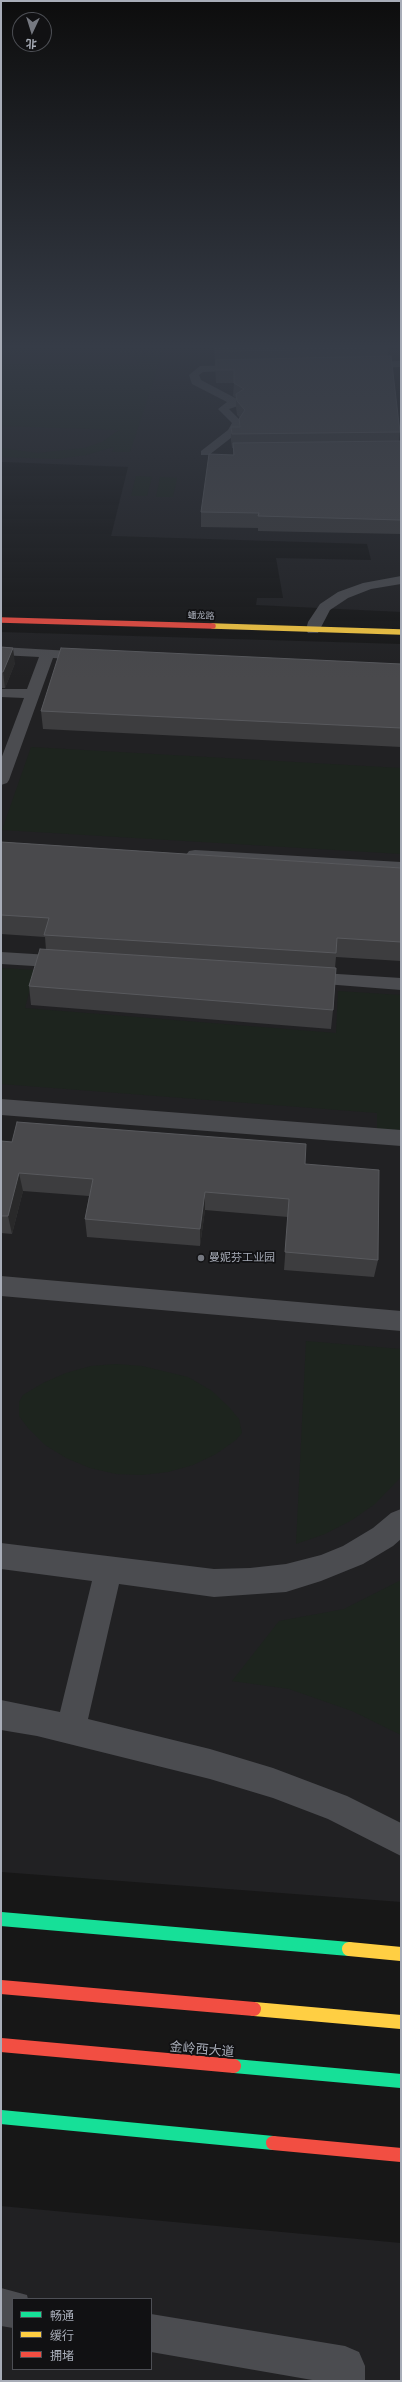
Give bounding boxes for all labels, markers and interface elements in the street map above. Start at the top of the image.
north arrow [12,12,52,52]
text: 北 [25,37,37,50]
street label: 蟠龙路 [187,610,215,622]
place label: 曼妮芬工业园 [209,1251,275,1265]
marker: 曼妮芬工业园 [196,1253,206,1263]
street label: 金岭西大道 [169,2039,235,2061]
legend [12,2298,152,2370]
text: 畅通 [50,2309,74,2323]
text: 缓行 [50,2329,74,2343]
text: 拥堵 [50,2349,74,2363]

